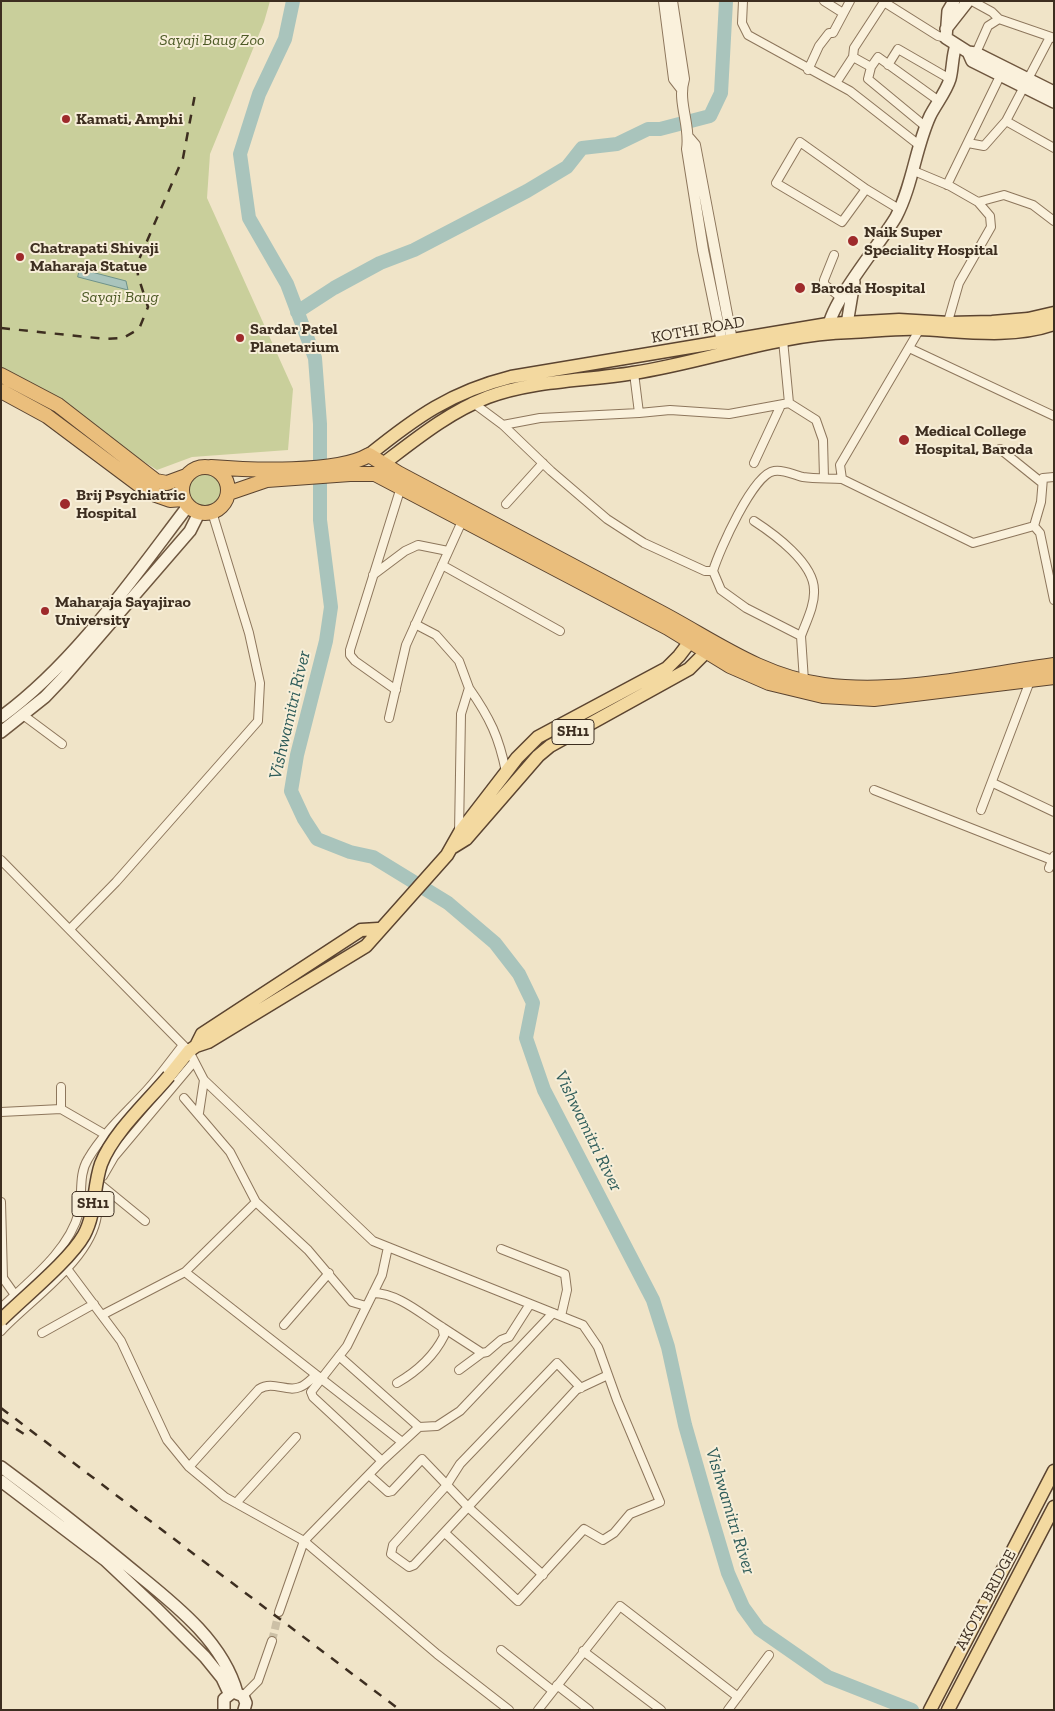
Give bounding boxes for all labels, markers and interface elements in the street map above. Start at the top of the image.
park label: Sayaji Baug Zoo [159,30,265,50]
place label: Kamati, Amphi [76,109,183,129]
marker: Kamati, Amphi [60,113,72,125]
place label: Naik Super Speciality Hospital [864,222,998,260]
marker: Naik Super Speciality Hospital [846,234,860,248]
place label: Chatrapati Shivaji Maharaja Statue [30,238,159,276]
marker: Chatrapati Shivaji Maharaja Statue [14,251,26,263]
place label: Baroda Hospital [811,278,925,298]
marker: Baroda Hospital [793,281,807,295]
park label: Sayaji Baug [81,287,159,307]
street label: KOTHI ROAD [650,312,746,348]
place label: Sardar Patel Planetarium [250,319,339,357]
marker: Sardar Patel Planetarium [234,332,246,344]
place label: Medical College Hospital, Baroda [915,421,1033,459]
marker: Medical College Hospital, Baroda [897,433,911,447]
place label: Brij Psychiatric Hospital [76,485,185,523]
marker: Brij Psychiatric Hospital [58,497,72,511]
place label: Maharaja Sayajirao University [55,592,191,630]
marker: Maharaja Sayajirao University [39,605,51,617]
water label: Vishwamitri River [265,649,315,781]
road number: SH11 [552,720,594,744]
water label: Vishwamitri River [550,1067,626,1195]
road number: SH11 [72,1192,114,1216]
water label: Vishwamitri River [700,1445,760,1577]
street label: AKOTA BRIDGE [951,1546,1021,1654]

